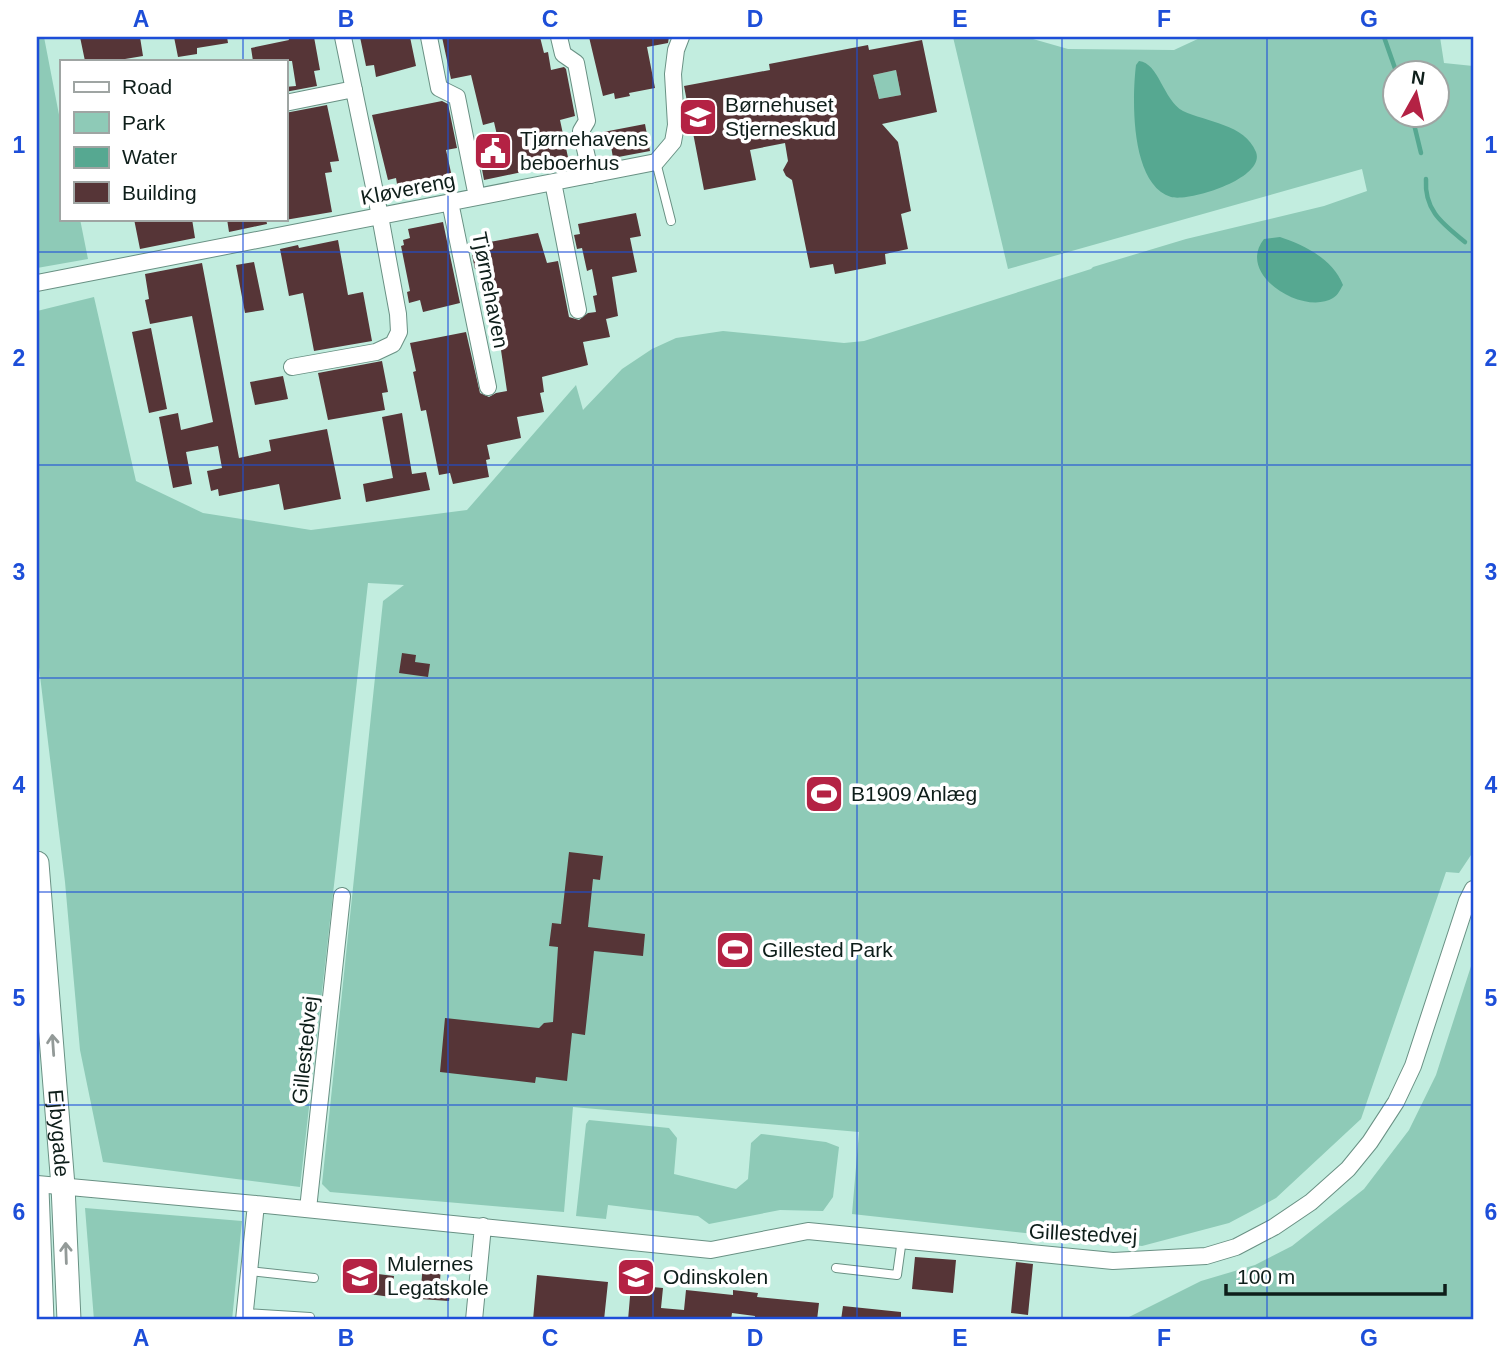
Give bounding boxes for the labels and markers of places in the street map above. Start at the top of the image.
place label: Børnehuset Stjerneskud [725,93,836,140]
school or university icon: Børnehuset Stjerneskud [677,96,719,138]
place label: Tjørnehavens beboerhus [520,127,648,174]
public building icon: Tjørnehavens beboerhus [472,130,514,172]
sports icon: B1909 Anlæg [803,773,845,815]
place label: B1909 Anlæg [851,782,977,805]
sports icon: Gillested Park [714,929,756,971]
place label: Gillested Park [762,938,893,961]
place label: Mulernes Legatskole [387,1252,489,1299]
school or university icon: Mulernes Legatskole [339,1255,381,1297]
school or university icon: Odinskolen [615,1256,657,1298]
place label: Odinskolen [663,1265,768,1288]

